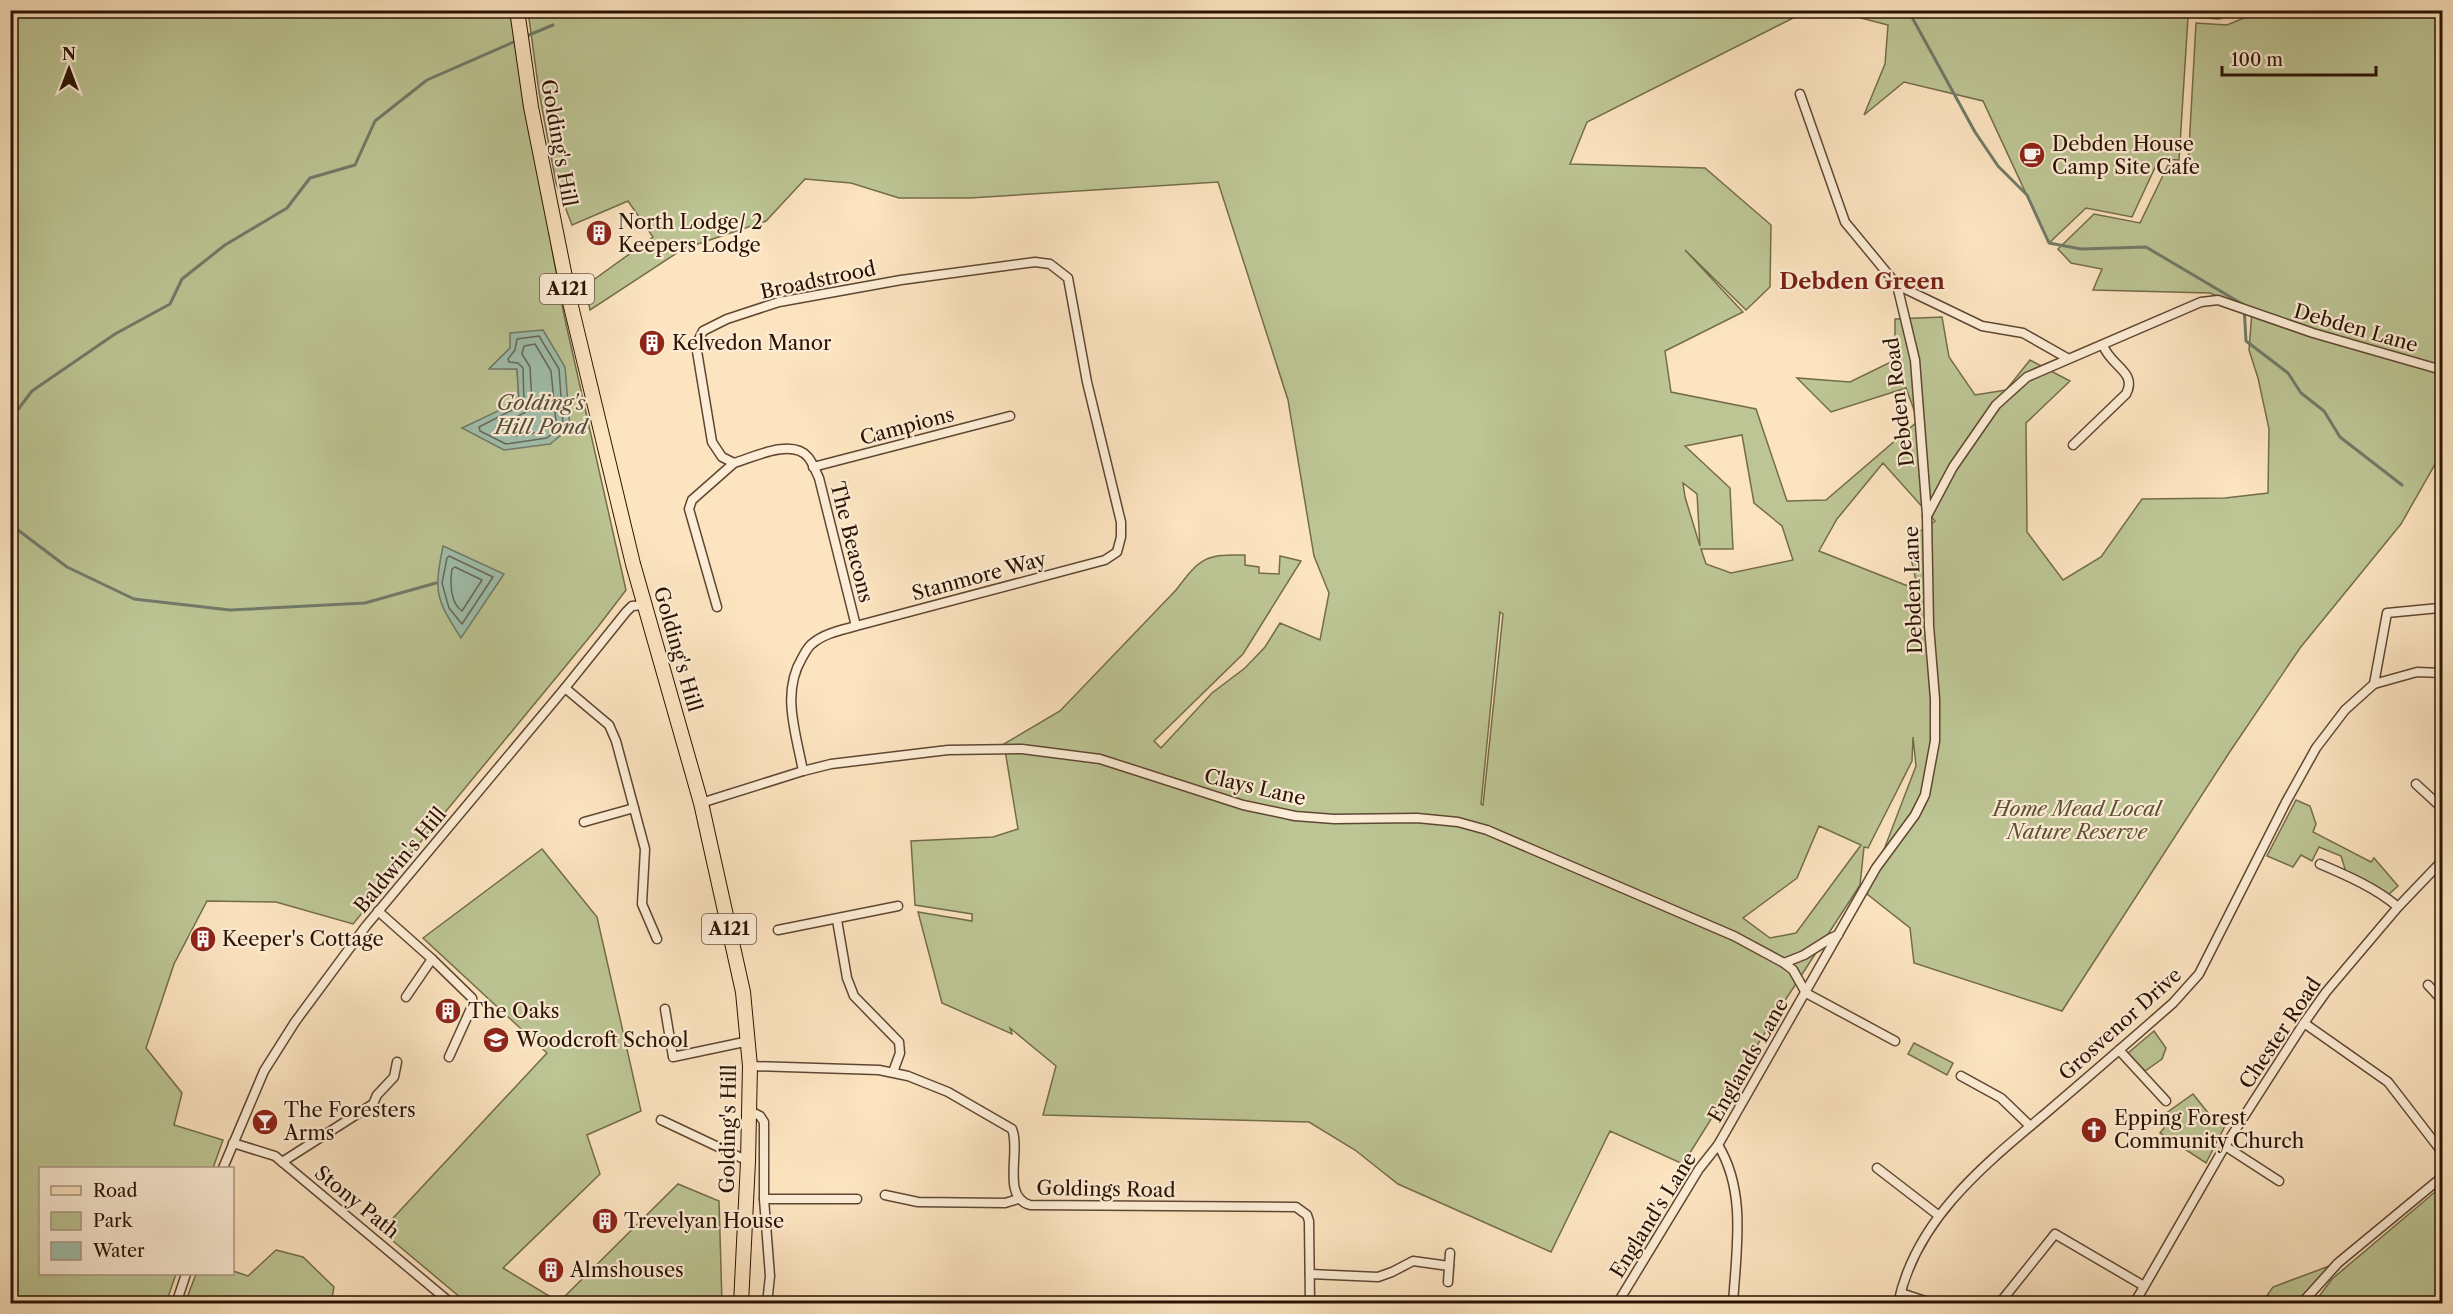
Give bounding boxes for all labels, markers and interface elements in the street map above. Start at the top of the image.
north arrow [39,39,99,99]
scale bar [2222,39,2376,77]
text: N [62,44,76,64]
text: 100 m [2231,49,2283,71]
street label: Golding's Hill [536,77,582,209]
place label: Debden House Camp Site Cafe [2052,132,2200,179]
cafe icon: Debden House Camp Site Cafe [2017,140,2047,170]
place label: North Lodge/ 2 Keepers Lodge [618,210,763,257]
building icon: North Lodge/ 2 Keepers Lodge [584,218,614,248]
street label: Broadstrood [758,256,878,304]
district label: Debden Green [1779,268,1945,295]
road number: A121 [540,274,594,304]
street label: Debden Lane [2291,299,2421,357]
building icon: Kelvedon Manor [637,328,667,358]
place label: Kelvedon Manor [672,331,832,355]
street label: Debden Road [1879,336,1919,468]
water label: Golding's Hill Pond [493,390,590,439]
street label: Campions [857,402,957,450]
street label: The Beacons [825,479,879,605]
street label: Debden Lane [1899,526,1927,654]
street label: Stanmore Way [909,546,1050,605]
street label: Golding's Hill [649,584,707,714]
street label: Clays Lane [1202,764,1308,810]
park label: Home Mead Local Nature Reserve [1991,797,2164,844]
street label: Baldwin's Hill [349,802,451,918]
road number: A121 [702,914,756,944]
building icon: Keeper's Cottage [188,924,218,954]
place label: Keeper's Cottage [222,927,384,951]
street label: Grosvenor Drive [2054,963,2186,1085]
street label: Chester Road [2234,973,2326,1093]
street label: Englands Lane [1703,994,1793,1126]
building icon: The Oaks [433,996,463,1026]
place label: The Oaks [468,999,559,1023]
school or university icon: Woodcroft School [481,1025,511,1055]
place label: Woodcroft School [515,1028,688,1052]
street label: Golding's Hill [715,1064,741,1194]
place label: The Foresters Arms [283,1098,416,1145]
place label: Epping Forest Community Church [2114,1106,2305,1153]
bar icon: The Foresters Arms [250,1107,280,1137]
church icon: Epping Forest Community Church [2079,1115,2109,1145]
street label: England's Lane [1605,1148,1701,1282]
street label: Stony Path [310,1161,405,1244]
legend [39,1167,234,1275]
street label: Goldings Road [1036,1176,1176,1202]
text: Road [93,1180,138,1202]
building icon: Trevelyan House [590,1206,620,1236]
place label: Trevelyan House [624,1209,784,1233]
text: Park [93,1210,134,1232]
text: Water [92,1240,145,1262]
building icon: Almshouses [536,1255,566,1285]
place label: Almshouses [569,1258,684,1282]

